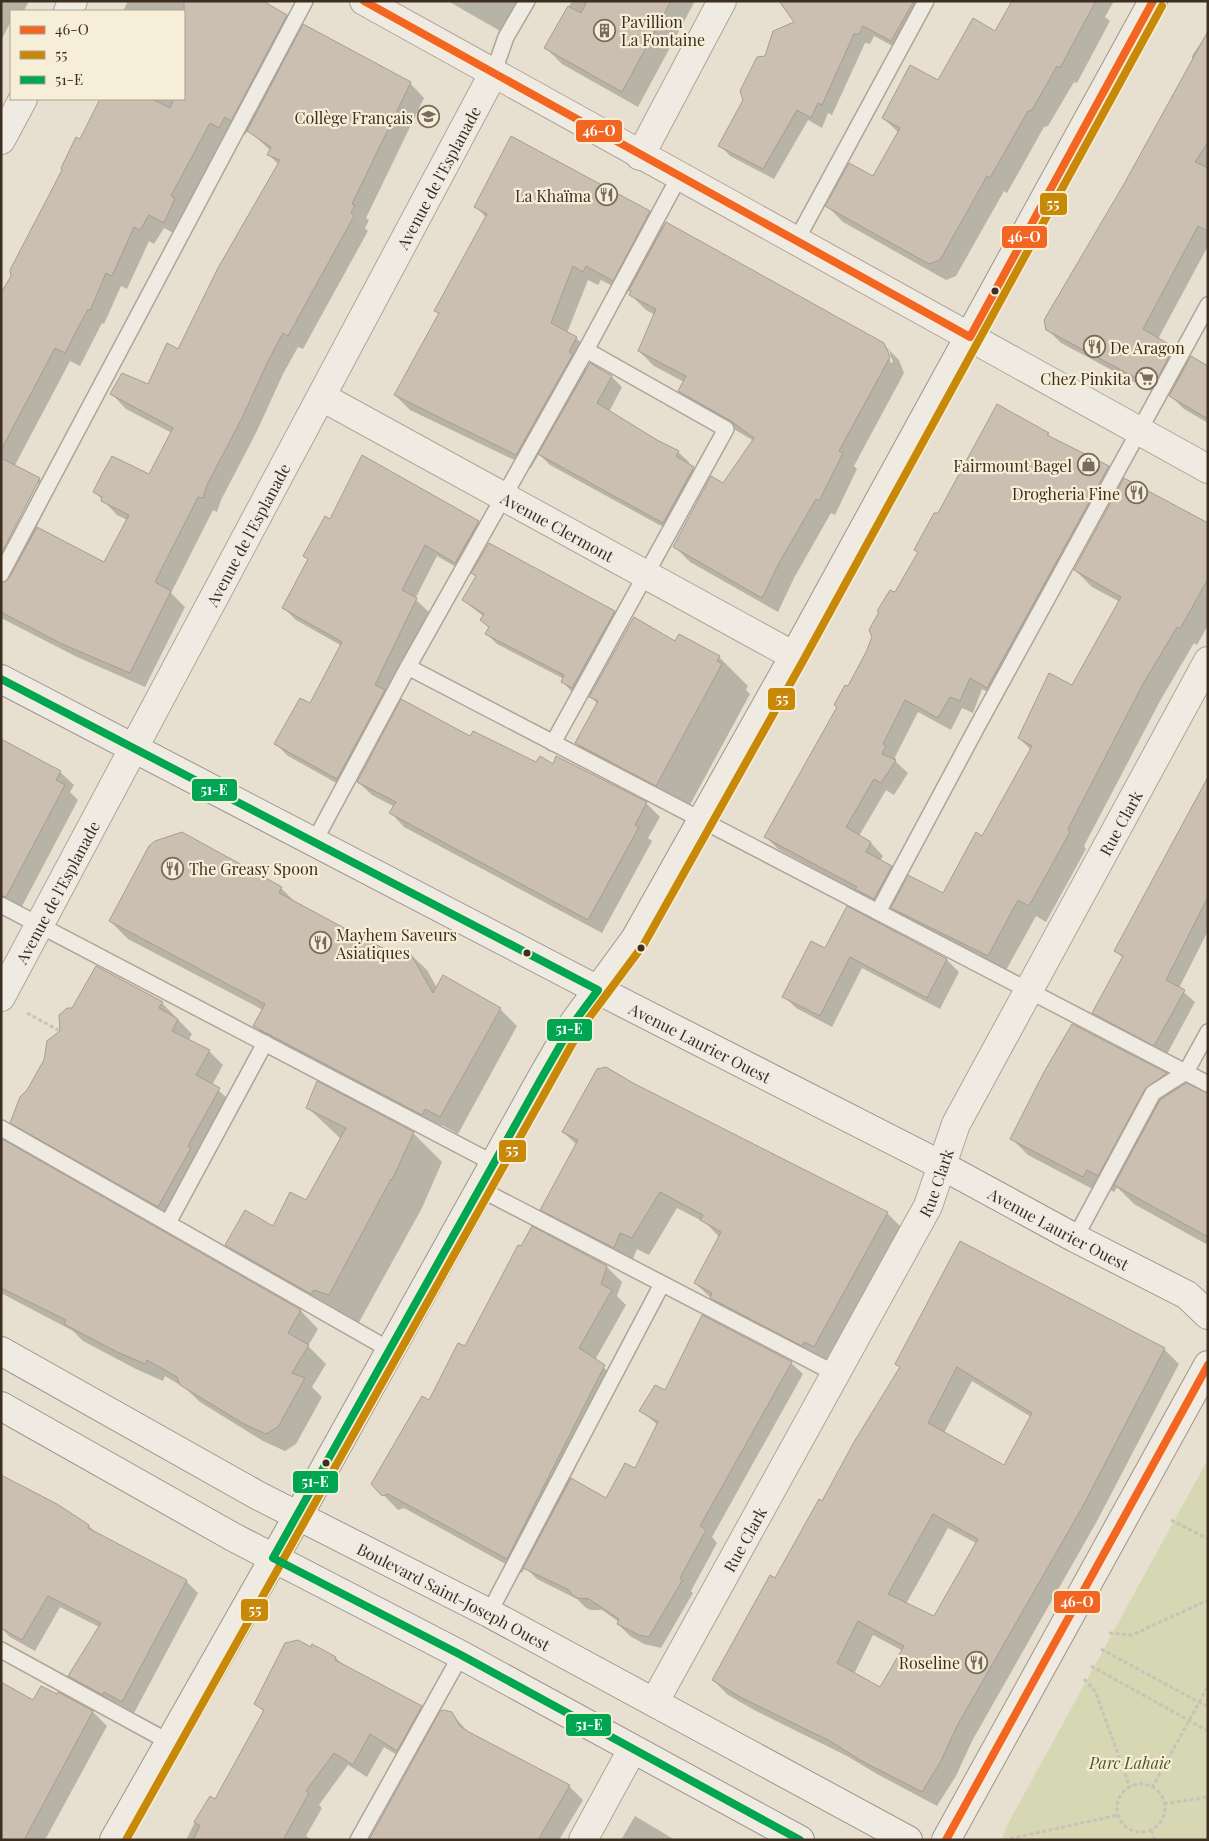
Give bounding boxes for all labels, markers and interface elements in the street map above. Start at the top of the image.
legend [10,10,185,100]
place label: Pavillion La Fontaine [621,11,705,50]
building icon: Pavillion La Fontaine [593,18,617,42]
text: 46-O [55,19,89,39]
text: 55 [55,44,67,64]
text: 51-E [55,69,83,89]
street label: Avenue de l'Esplanade [391,102,485,253]
school or university icon: Collège Français [417,105,441,129]
place label: Collège Français [295,107,413,128]
line badge: 46-O [575,119,623,143]
text: 46-O [582,121,616,140]
restaurant icon: La Khaïma [595,183,619,207]
place label: La Khaïma [515,185,591,206]
line badge: 55 [1039,192,1068,216]
text: 55 [1047,194,1059,213]
line badge: 46-O [1001,225,1048,249]
text: 46-O [1007,227,1041,246]
unlabelled marker [990,286,1000,296]
restaurant icon: De Aragon [1082,335,1106,359]
place label: De Aragon [1110,337,1185,358]
supermarket icon: Chez Pinkita [1135,366,1159,390]
place label: Chez Pinkita [1040,368,1131,389]
shop icon: Fairmount Bagel [1076,453,1100,477]
place label: Fairmount Bagel [953,455,1072,476]
street label: Avenue de l'Esplanade [200,459,294,611]
restaurant icon: Drogheria Fine [1124,481,1148,505]
place label: Drogheria Fine [1012,483,1120,504]
street label: Avenue Clermont [497,486,618,566]
line badge: 55 [767,687,796,711]
text: 55 [776,689,788,708]
line badge: 51-E [191,778,238,802]
text: 51-E [200,780,228,799]
street label: Rue Clark [1094,786,1146,859]
street label: Avenue de l'Esplanade [10,817,104,968]
restaurant icon: The Greasy Spoon [161,856,185,880]
place label: The Greasy Spoon [189,858,319,879]
place label: Mayhem Saveurs Asiatiques [335,924,457,963]
restaurant icon: Mayhem Saveurs Asiatiques [308,931,332,955]
unlabelled marker [636,943,646,953]
unlabelled marker [522,948,532,958]
street label: Avenue Laurier Ouest [625,997,775,1087]
line badge: 51-E [546,1018,593,1042]
text: 51-E [555,1019,583,1038]
line badge: 55 [498,1139,527,1163]
text: 55 [506,1140,518,1159]
street label: Rue Clark [914,1145,957,1220]
street label: Avenue Laurier Ouest [984,1182,1133,1274]
unlabelled marker [321,1458,331,1468]
line badge: 51-E [292,1470,339,1494]
text: 51-E [301,1472,329,1491]
street label: Rue Clark [718,1503,771,1575]
street label: Boulevard Saint-Joseph Ouest [354,1537,554,1655]
line badge: 46-O [1053,1590,1101,1614]
text: 46-O [1060,1592,1094,1611]
line badge: 55 [240,1598,269,1622]
text: 55 [249,1600,261,1619]
restaurant icon: Roseline [964,1650,988,1674]
place label: Roseline [899,1652,960,1673]
line badge: 51-E [565,1713,612,1737]
text: 51-E [575,1715,603,1734]
park label: Parc Lahaie [1088,1752,1171,1773]

